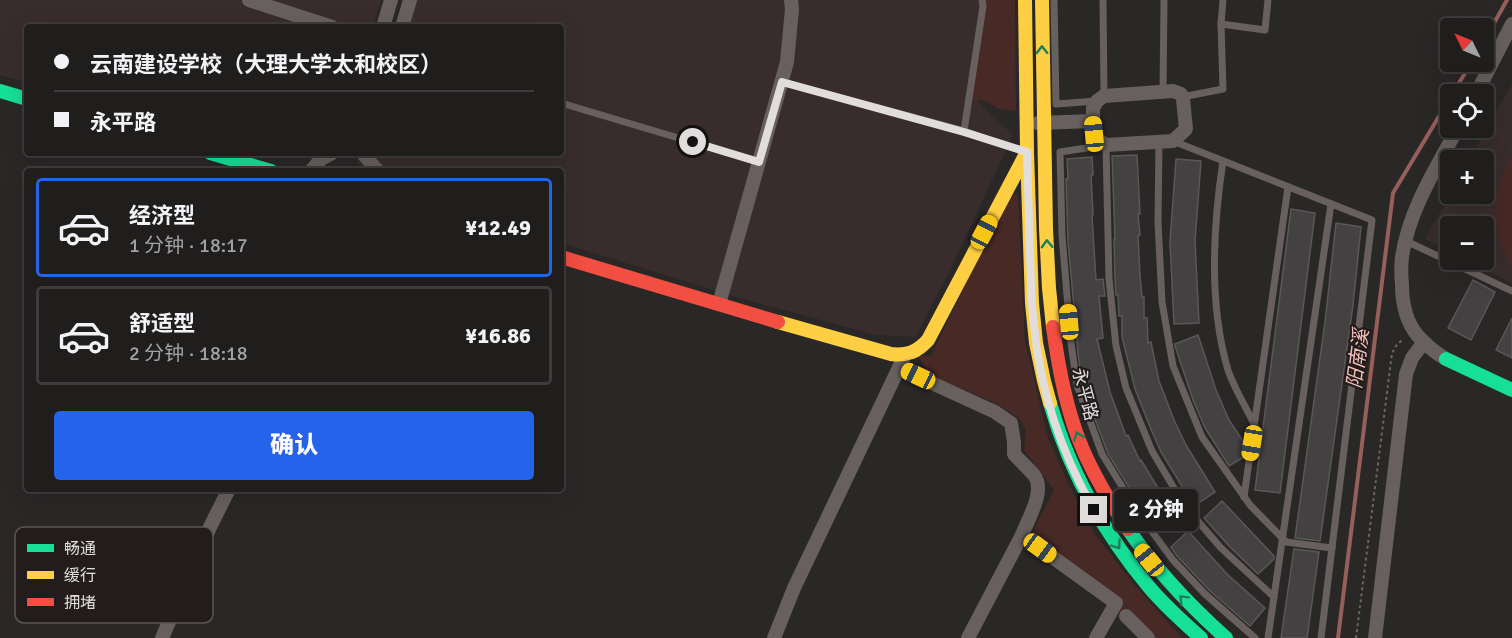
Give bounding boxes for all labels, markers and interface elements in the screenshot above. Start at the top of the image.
north arrow [1440,18,1494,72]
map controls [1440,18,1494,270]
one-way arrow [1036,45,1048,54]
text: 云南建设学校（大理大学太和校区） [90,51,442,78]
button: locate [1440,84,1494,138]
text: 永平路 [90,109,156,136]
car [1083,115,1105,153]
route start [679,128,706,155]
button: + [1440,150,1494,204]
icon: car [57,201,111,255]
text: 经济型 [129,202,195,229]
car [968,212,1000,252]
text: ¥12.49 [465,214,531,241]
button: − [1440,216,1494,270]
text: 1 分钟 · 18:17 [129,233,248,258]
one-way arrow [1040,240,1053,249]
car [1058,303,1080,341]
icon: car [57,309,111,363]
text: 舒适型 [129,310,195,337]
text: ¥16.86 [465,322,531,349]
water label: 阳南溪 [1342,326,1374,390]
text: 2 分钟 · 18:18 [129,341,248,366]
car [898,360,938,392]
street label: 永平路 [1067,365,1103,423]
button: 确认 [54,411,534,480]
car [1240,424,1264,462]
one-way arrow [1073,431,1085,442]
callout: 2 分钟 [1115,489,1199,531]
route end [1080,496,1107,523]
text: 2 分钟 [1128,497,1184,522]
legend [15,527,213,623]
car [1020,530,1060,566]
one-way arrow [1110,538,1121,549]
text: 畅通 [64,539,96,559]
car [1131,540,1167,580]
text: 缓行 [64,566,96,586]
text: 拥堵 [64,593,96,613]
one-way arrow [1179,595,1190,605]

